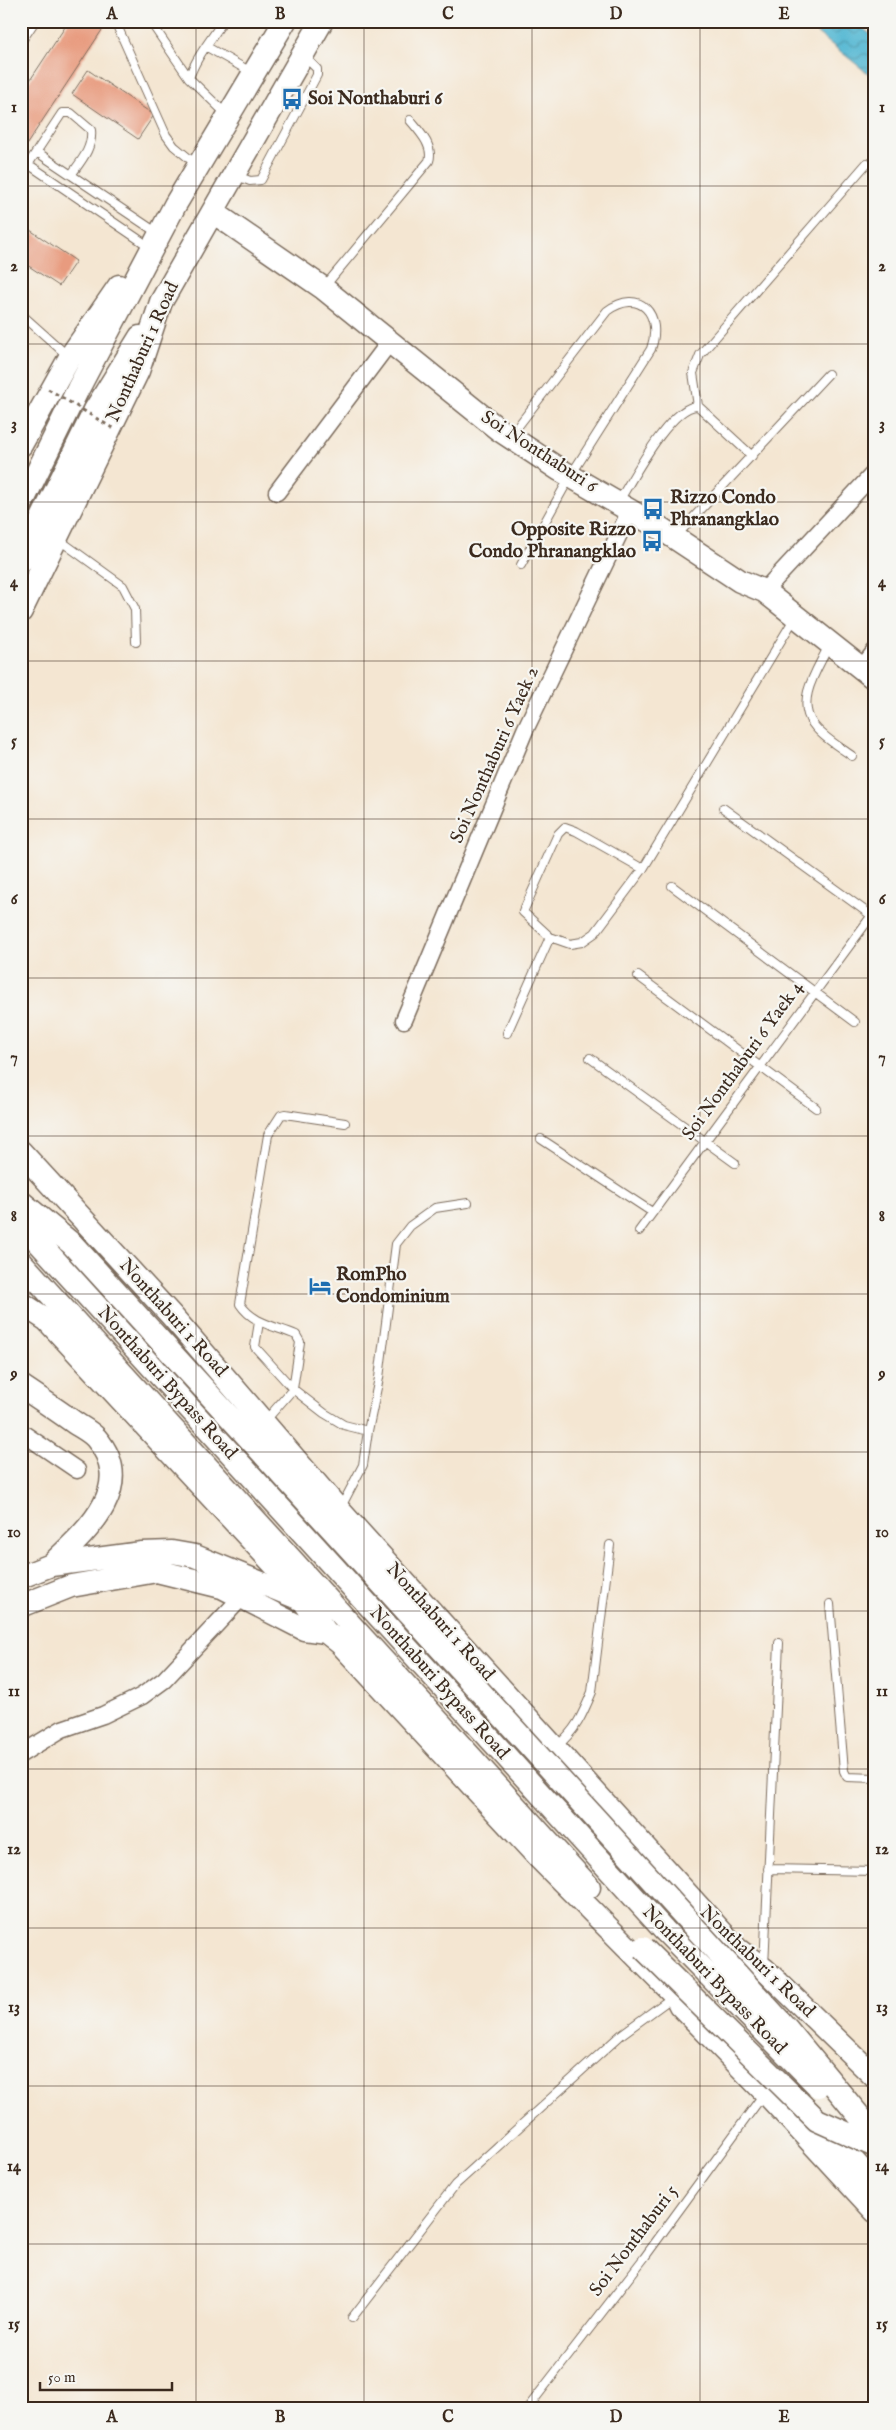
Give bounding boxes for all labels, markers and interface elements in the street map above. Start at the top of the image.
text: A [106,5,119,25]
text: B [275,5,286,25]
text: C [442,5,454,25]
text: D [610,5,623,25]
text: E [778,5,790,25]
bus stop icon: Soi Nonthaburi 6 [279,86,305,112]
place label: Soi Nonthaburi 6 [308,87,443,111]
text: 1 [11,98,17,118]
text: 1 [879,98,885,118]
text: 2 [10,257,18,277]
text: 2 [878,257,886,277]
street label: Nonthaburi 1 Road [101,277,185,426]
street label: Soi Nonthaburi 6 [476,405,603,499]
text: 3 [11,415,17,435]
text: 3 [879,415,885,435]
place label: Rizzo Condo Phranangklao [670,486,779,532]
bus stop icon: Rizzo Condo Phranangklao [640,496,666,522]
place label: Opposite Rizzo Condo Phranangklao [469,518,636,564]
bus stop icon: Opposite Rizzo Condo Phranangklao [639,528,665,554]
text: 4 [10,573,19,593]
text: 4 [878,573,887,593]
street label: Soi Nonthaburi 6 Yaek 2 [445,663,545,847]
text: 5 [11,732,17,752]
text: 5 [879,732,885,752]
text: 6 [11,890,19,910]
text: 6 [879,890,887,910]
street label: Soi Nonthaburi 6 Yaek 4 [677,976,809,1145]
text: 7 [10,1048,18,1068]
text: 7 [878,1048,886,1068]
text: 8 [11,1207,17,1227]
text: 8 [879,1207,885,1227]
street label: Nonthaburi 1 Road [113,1254,233,1383]
place label: RomPho Condominium [336,1263,450,1309]
hotel icon: RomPho Condominium [307,1273,333,1299]
street label: Nonthaburi Bypass Road [92,1301,243,1465]
text: 9 [10,1365,18,1385]
text: 9 [878,1365,886,1385]
text: 10 [7,1523,21,1543]
text: 10 [875,1523,889,1543]
street label: Nonthaburi 1 Road [380,1558,500,1687]
street label: Nonthaburi Bypass Road [364,1601,515,1765]
text: 11 [8,1682,20,1702]
text: 11 [876,1682,888,1702]
text: 12 [7,1840,21,1860]
text: 12 [875,1840,889,1860]
street label: Nonthaburi Bypass Road [637,1900,792,2060]
street label: Nonthaburi 1 Road [694,1901,820,2024]
text: 13 [8,1998,20,2018]
text: 13 [876,1998,888,2018]
text: 14 [7,2157,22,2177]
text: 14 [875,2157,890,2177]
street label: Soi Nonthaburi 5 [584,2181,684,2301]
text: 15 [8,2315,20,2335]
text: 15 [876,2315,888,2335]
scale bar [40,2360,172,2392]
text: 50 m [48,2368,76,2387]
text: A [106,2408,119,2428]
text: B [275,2408,286,2428]
text: C [442,2408,454,2428]
text: D [610,2408,623,2428]
text: E [778,2408,790,2428]

